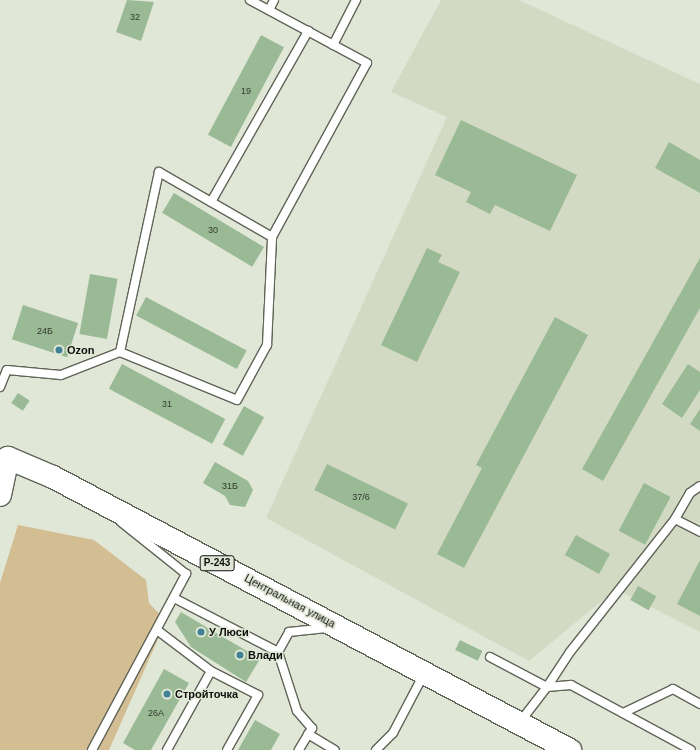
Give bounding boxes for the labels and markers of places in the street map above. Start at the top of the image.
place label: Ozon [67,343,94,357]
marker: Ozon [54,345,64,355]
place label: У Люси [209,625,249,639]
marker: У Люси [196,627,206,637]
place label: Влади [248,648,283,662]
marker: Влади [235,650,245,660]
place label: Стройточка [175,687,238,701]
marker: Стройточка [162,689,172,699]

